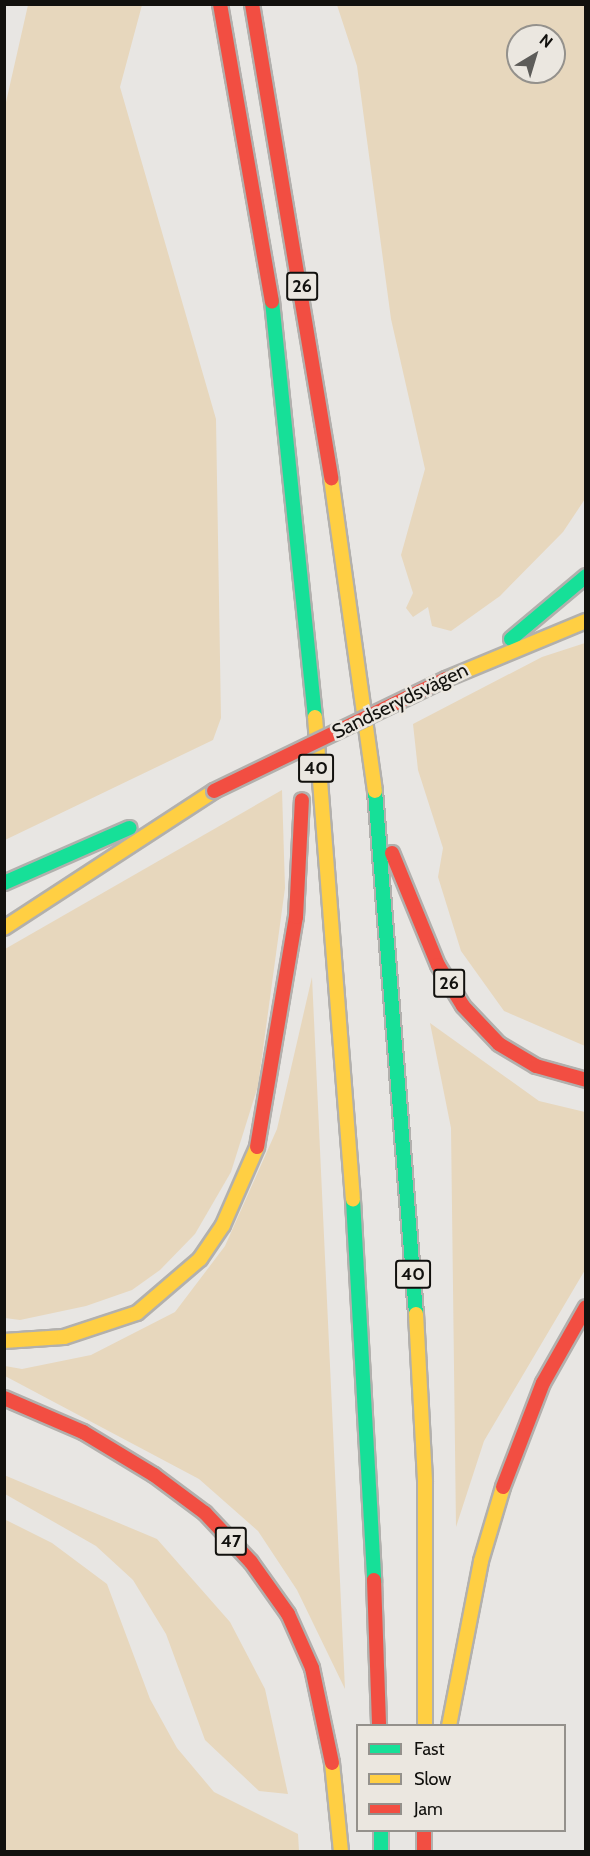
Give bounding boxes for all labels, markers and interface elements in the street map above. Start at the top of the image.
north arrow [506,24,566,84]
text: N [536,30,556,52]
road number: 26 [286,271,318,301]
street label: Sandserydsvägen [328,658,472,744]
road number: 40 [298,753,334,783]
road number: 26 [432,968,466,998]
road number: 40 [395,1259,431,1289]
road number: 47 [214,1526,248,1556]
legend [356,1724,566,1832]
text: Fast [414,1738,445,1760]
text: Slow [414,1768,451,1790]
text: Jam [414,1798,443,1820]

